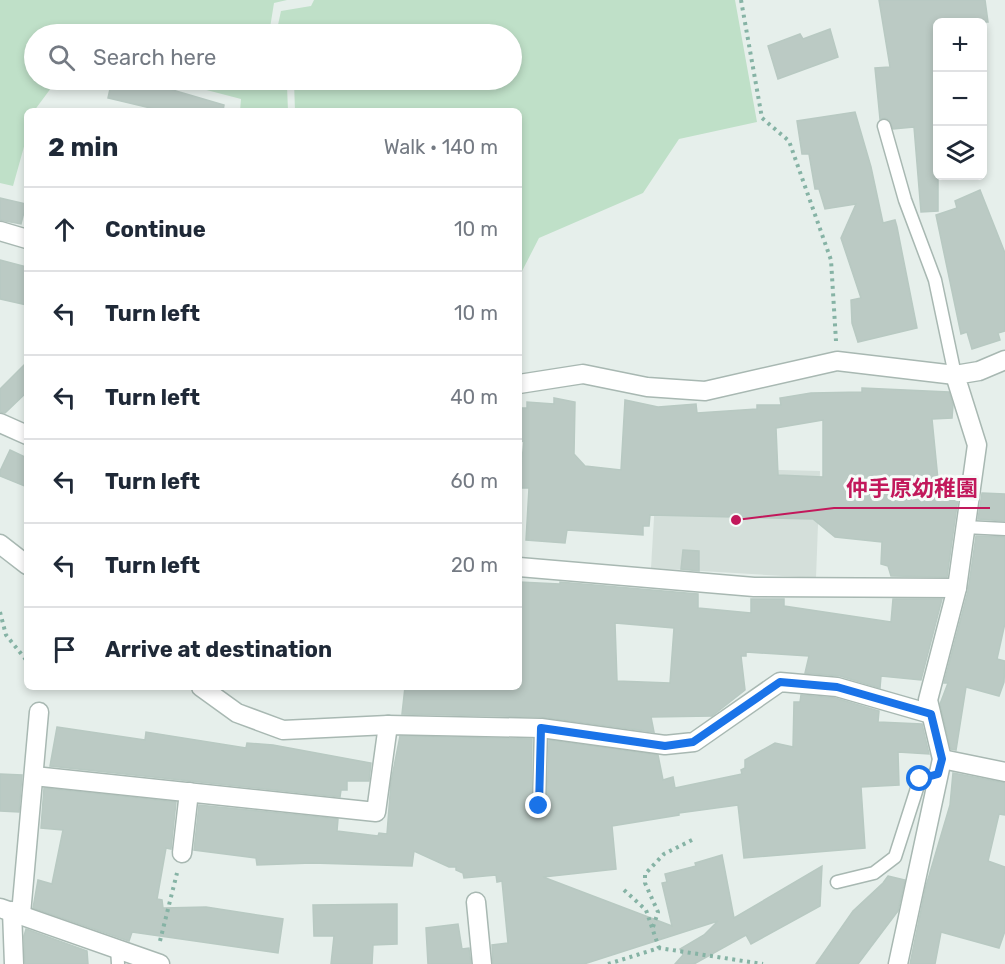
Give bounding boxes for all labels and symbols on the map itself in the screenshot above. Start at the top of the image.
callout: 仲手原幼稚園 [834,468,990,508]
text: 仲手原幼稚園 [846,475,978,502]
route start [906,765,932,791]
route end [525,792,551,818]

